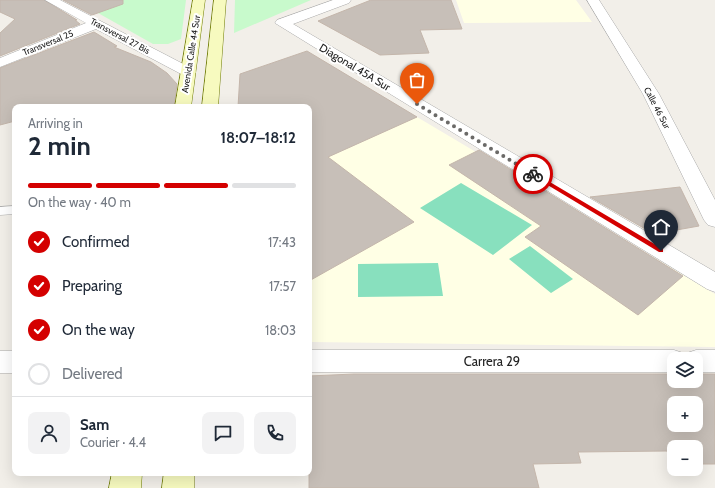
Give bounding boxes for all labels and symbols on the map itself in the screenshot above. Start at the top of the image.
street label: Avenida Calle 44 Sur [179,14,202,93]
street label: Transversal 27 Bis [88,15,152,56]
street label: Transversal 25 [21,27,75,58]
street label: Diagonal 45A Sur [317,40,394,94]
pin [400,63,434,104]
street label: Calle 46 Sur [642,85,673,131]
courier [513,154,553,194]
pin [644,210,678,251]
street label: Carrera 29 [464,353,520,369]

